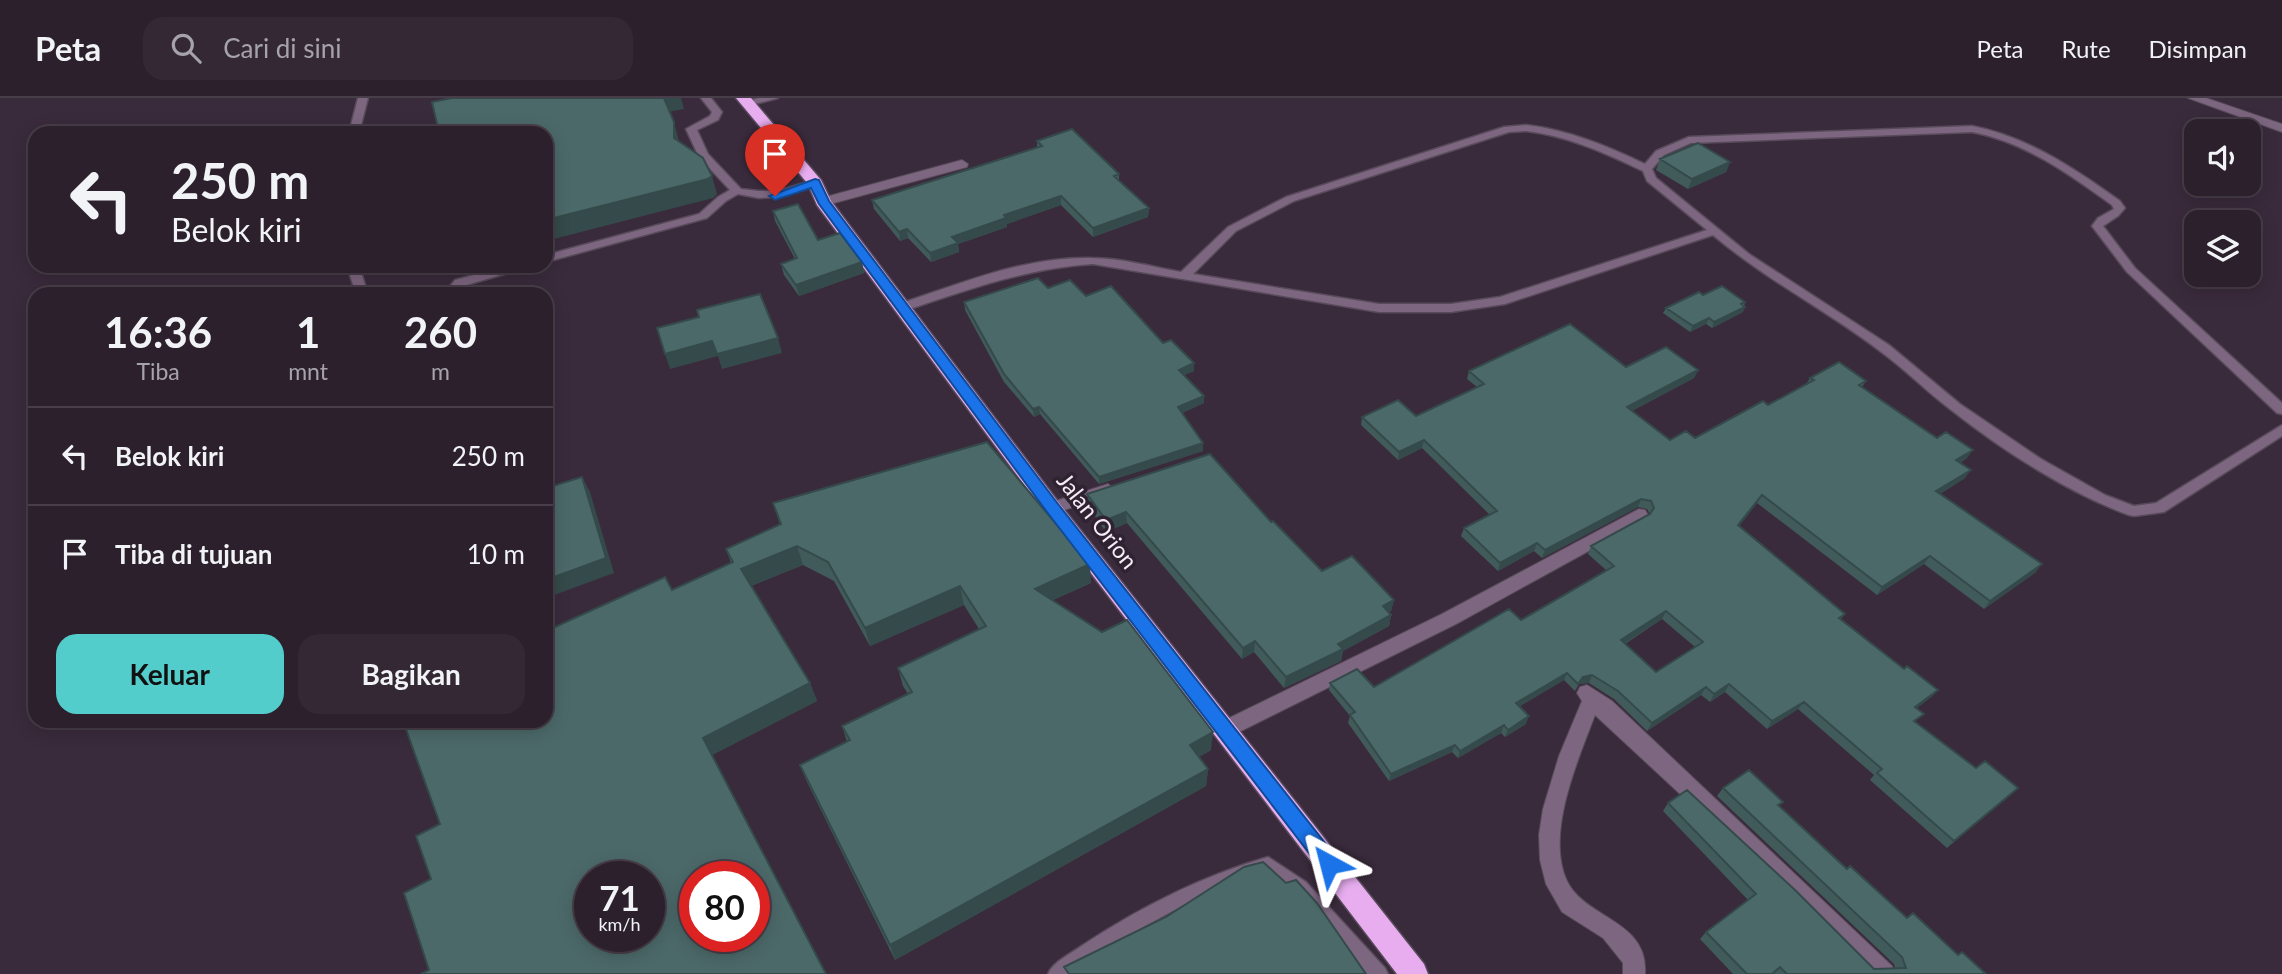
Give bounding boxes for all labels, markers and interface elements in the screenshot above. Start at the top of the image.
search box [143,17,633,80]
text: Peta [35,28,101,68]
icon: search [167,29,205,67]
text: Cari di sini [223,32,342,64]
text: Peta [1977,34,2023,63]
text: Rute [2061,34,2111,63]
text: Disimpan [2149,34,2247,63]
map controls [2184,119,2261,287]
button: sound [2184,119,2261,196]
pin [745,124,805,196]
icon: arrive [756,135,794,173]
text: 250 m [171,151,309,209]
icon: left [56,154,147,245]
text: Belok kiri [171,210,302,249]
button: layers [2184,210,2261,287]
text: 16:36 [104,307,212,357]
text: 1 [296,307,320,357]
text: 260 [404,307,477,357]
text: Tiba [136,357,180,385]
text: mnt [288,357,328,385]
text: m [431,357,450,385]
icon: left [56,437,94,475]
text: Belok kiri [115,440,224,472]
text: 250 m [452,440,525,472]
street label: Jalan Orion [1052,467,1144,574]
icon: arrive [56,535,94,573]
text: Tiba di tujuan [115,538,273,570]
text: 10 m [467,538,525,570]
button: Keluar [56,634,284,714]
button: Bagikan [298,634,525,714]
position arrow [1292,827,1366,901]
speed limit sign: 80 [679,861,770,952]
text: 71 [599,876,640,918]
text: km/h [598,913,641,935]

